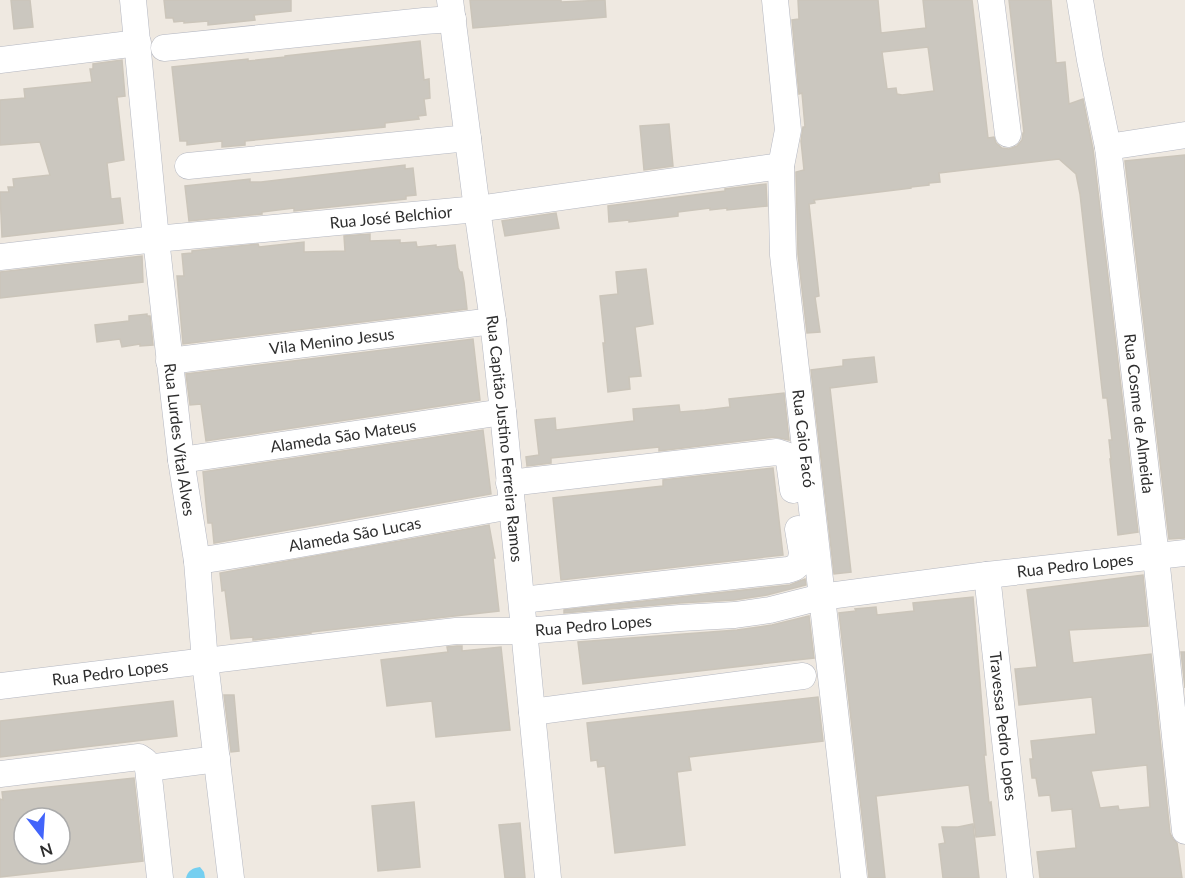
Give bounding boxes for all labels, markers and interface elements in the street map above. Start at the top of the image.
street label: Rua José Belchior [329,201,453,232]
street label: Rua Capitão Justino Ferreira Ramos [483,314,527,563]
street label: Vila Menino Jesus [268,323,395,358]
street label: Rua Cosme de Almeida [1121,332,1158,494]
street label: Rua Lurdes Vítal Alves [161,362,200,517]
street label: Rua Caio Facó [789,388,819,489]
street label: Alameda São Mateus [269,415,418,456]
street label: Alameda São Lucas [287,512,422,555]
street label: Rua Pedro Lopes [1016,549,1134,581]
street label: Rua Pedro Lopes [534,610,653,639]
street label: Travessa Pedro Lopes [986,650,1022,802]
street label: Rua Pedro Lopes [51,656,169,689]
north arrow [12,806,72,866]
text: N [38,840,55,862]

